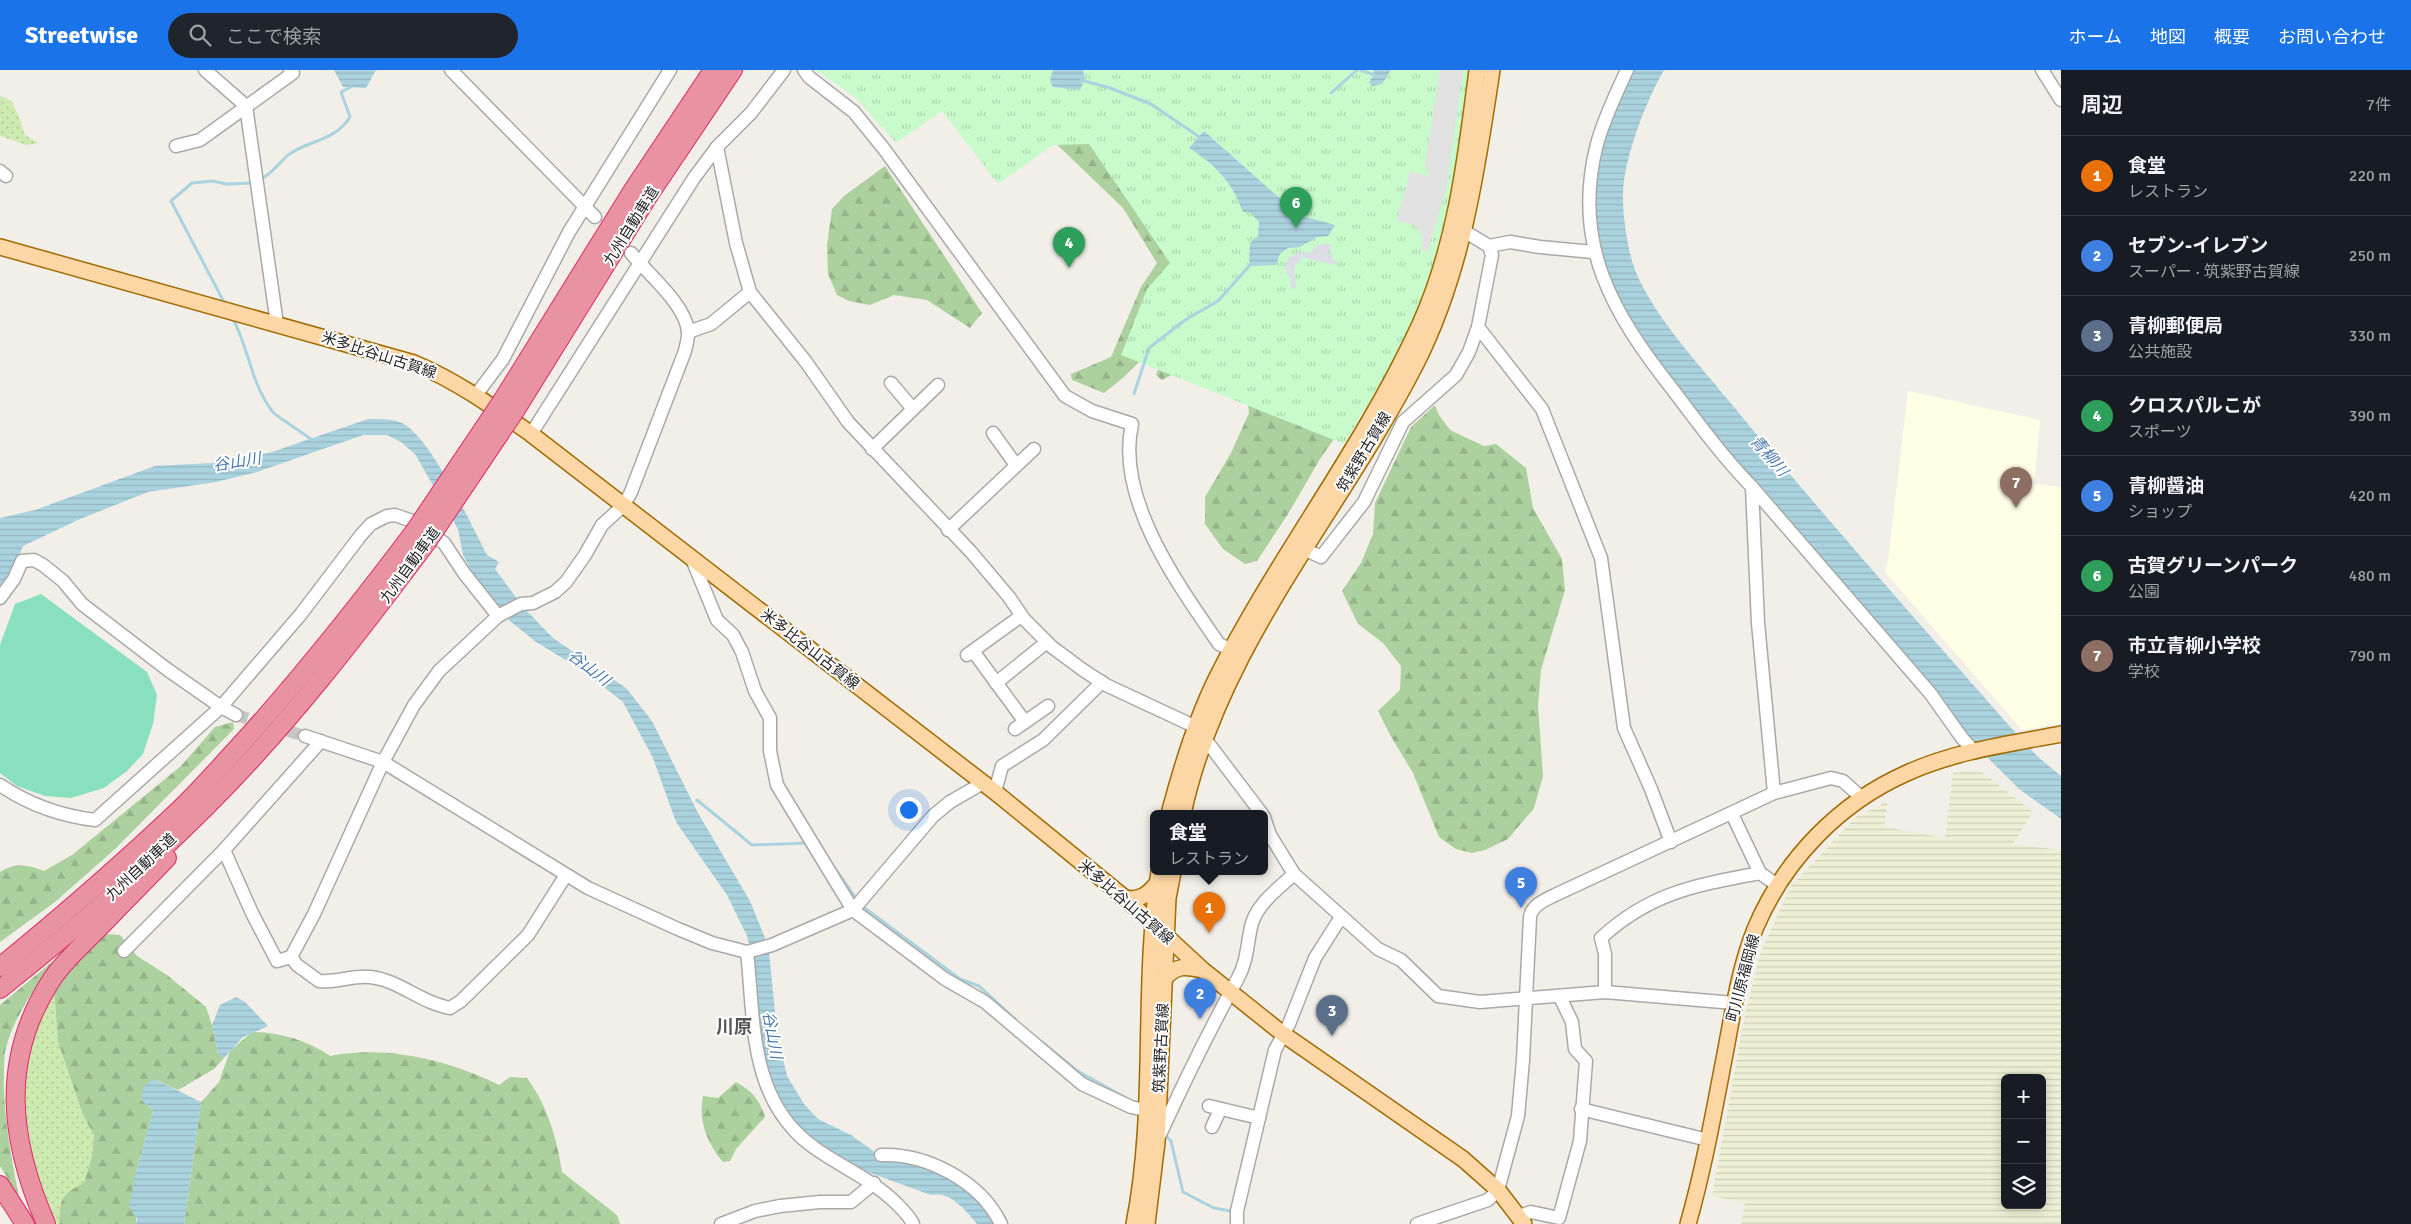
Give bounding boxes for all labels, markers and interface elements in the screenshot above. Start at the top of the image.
search box [168,13,518,58]
text: Streetwise [25,20,138,50]
icon: search [186,21,214,49]
text: ここで検索 [226,25,321,49]
text: ホーム [2069,26,2122,48]
text: 地図 [2150,26,2186,48]
text: 概要 [2214,26,2250,48]
text: お問い合わせ [2278,26,2386,48]
text: 周辺 [2081,92,2123,118]
text: 7件 [2366,95,2391,115]
text: 食堂 [2128,154,2166,178]
text: 1 [2093,166,2101,186]
text: 220 m [2349,166,2391,186]
text: レストラン [2128,182,2208,202]
street label: 九州自動車道 [600,183,662,269]
pin: 6 [1280,187,1312,228]
pin: 4 [1053,227,1085,268]
text: セブン-イレブン [2128,234,2268,258]
text: 2 [2093,246,2101,266]
text: 250 m [2349,246,2391,266]
text: スーパー · 筑紫野古賀線 [2128,262,2300,282]
text: 青柳郵便局 [2128,314,2223,338]
text: 3 [2093,326,2101,346]
text: 330 m [2349,326,2391,346]
street label: 米多比谷山古賀線 [319,328,439,382]
text: 公共施設 [2128,342,2192,362]
text: クロスパルこが [2128,394,2261,418]
text: 4 [2093,406,2101,426]
text: 390 m [2349,406,2391,426]
street label: 筑紫野古賀線 [1333,409,1395,495]
text: スポーツ [2128,422,2192,442]
water label: 青柳川 [1746,431,1794,482]
water label: 谷山川 [212,448,264,476]
pin: 7 [2000,467,2032,508]
text: 青柳醤油 [2128,474,2204,498]
text: 5 [2093,486,2101,506]
text: 420 m [2349,486,2391,506]
text: ショップ [2128,502,2192,522]
street label: 九州自動車道 [376,523,444,607]
text: 古賀グリーンパーク [2128,554,2298,578]
text: 6 [2093,566,2101,586]
text: 480 m [2349,566,2391,586]
text: 公園 [2128,582,2160,602]
street label: 米多比谷山古賀線 [757,605,863,693]
text: 市立青柳小学校 [2128,634,2261,658]
water label: 谷山川 [564,645,616,692]
text: 7 [2093,646,2101,666]
text: 790 m [2349,646,2391,666]
text: 学校 [2128,662,2160,682]
your location [896,797,922,823]
popup [1150,810,1268,875]
text: 食堂 [1169,821,1207,845]
street label: 九州自動車道 [102,830,180,904]
text: レストラン [1169,849,1249,869]
street label: 米多比谷山古賀線 [1075,856,1177,948]
pin: 5 [1505,867,1537,908]
pin: 1 [1193,892,1225,933]
street label: 町川原福岡線 [1723,932,1763,1024]
pin: 2 [1184,978,1216,1019]
pin: 3 [1316,995,1348,1036]
street label: 筑紫野古賀線 [1150,1003,1172,1093]
water label: 谷山川 [758,1010,786,1062]
district label: 川原 [716,1016,752,1038]
map controls [2001,1074,2046,1209]
button: + [2001,1074,2046,1119]
button: − [2001,1119,2046,1164]
button: layers [2001,1164,2046,1209]

